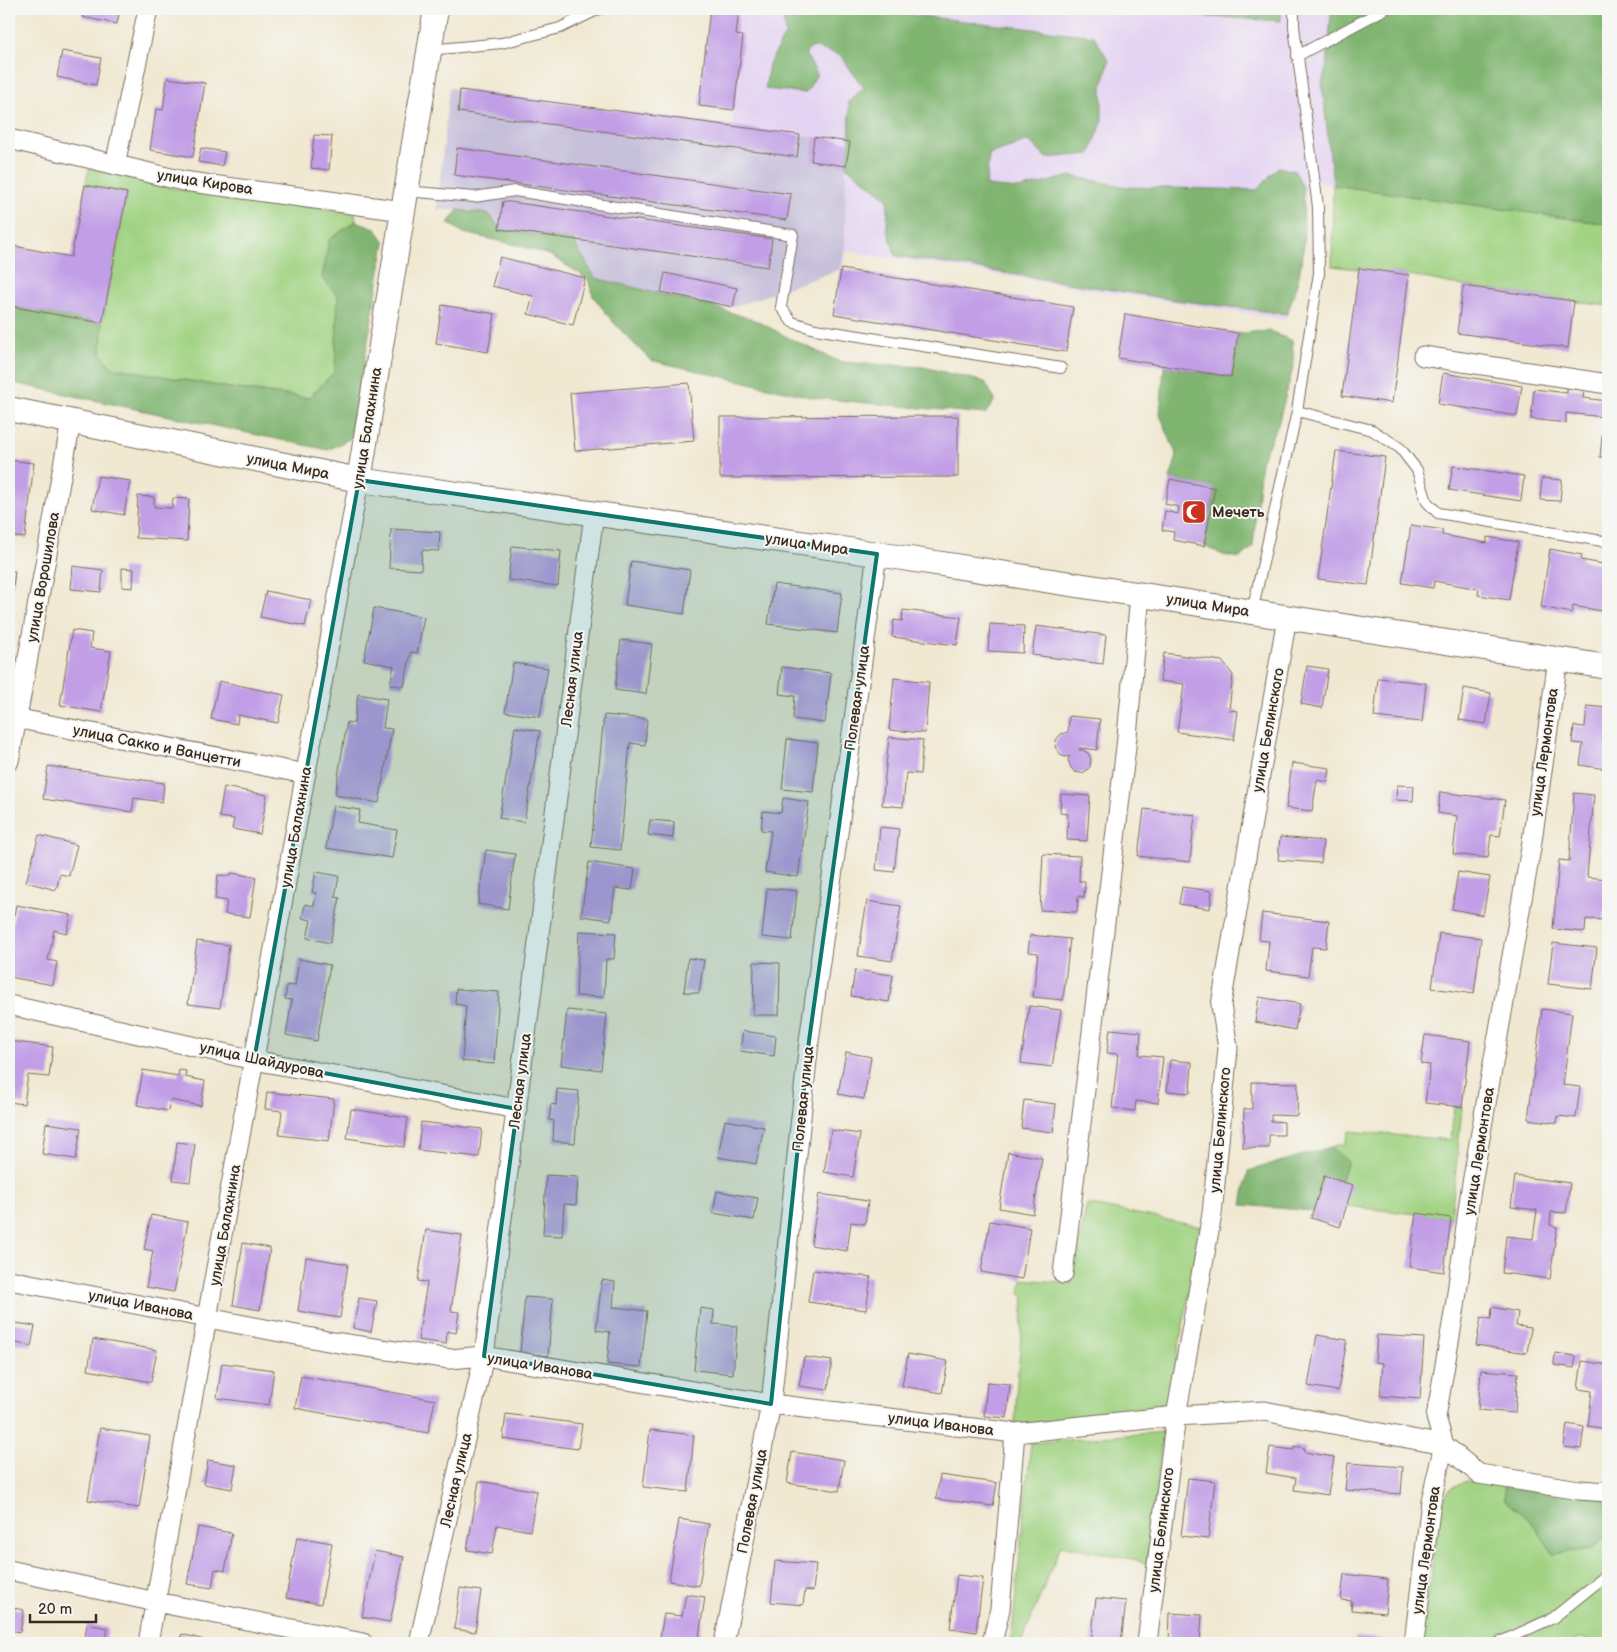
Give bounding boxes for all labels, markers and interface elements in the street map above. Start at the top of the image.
street label: улица Кирова [156,166,254,199]
street label: улица Балахнина [348,366,387,490]
street label: улица Мира [245,449,331,484]
mosque icon: Мечеть [1181,499,1207,525]
place label: Мечеть [1212,503,1265,522]
street label: улица Ворошилова [23,510,64,644]
street label: улица Мира [764,529,850,560]
street label: улица Мира [1165,590,1251,621]
street label: Лесная улица [557,630,588,729]
street label: Полевая улица [841,644,874,752]
street label: улица Белинского [1248,666,1289,794]
street label: улица Лермонтова [1526,687,1563,817]
street label: улица Сакко и Ванцетти [71,721,243,772]
street label: улица Балахнина [276,765,317,889]
street label: Лесная улица [505,1032,536,1131]
street label: улица Шайдурова [198,1038,326,1083]
street label: Полевая улица [788,1045,819,1153]
street label: улица Белинского [1206,1066,1235,1194]
street label: улица Лермонтова [1460,1086,1499,1216]
street label: улица Балахнина [205,1163,246,1287]
street label: улица Иванова [87,1286,195,1325]
street label: улица Иванова [486,1349,594,1384]
street label: улица Иванова [887,1409,995,1440]
street label: Лесная улица [436,1431,477,1530]
street label: Полевая улица [733,1447,772,1555]
street label: улица Белинского [1144,1466,1179,1594]
street label: улица Лермонтова [1408,1485,1445,1615]
scale bar [30,1592,96,1624]
text: 20 m [38,1600,72,1619]

